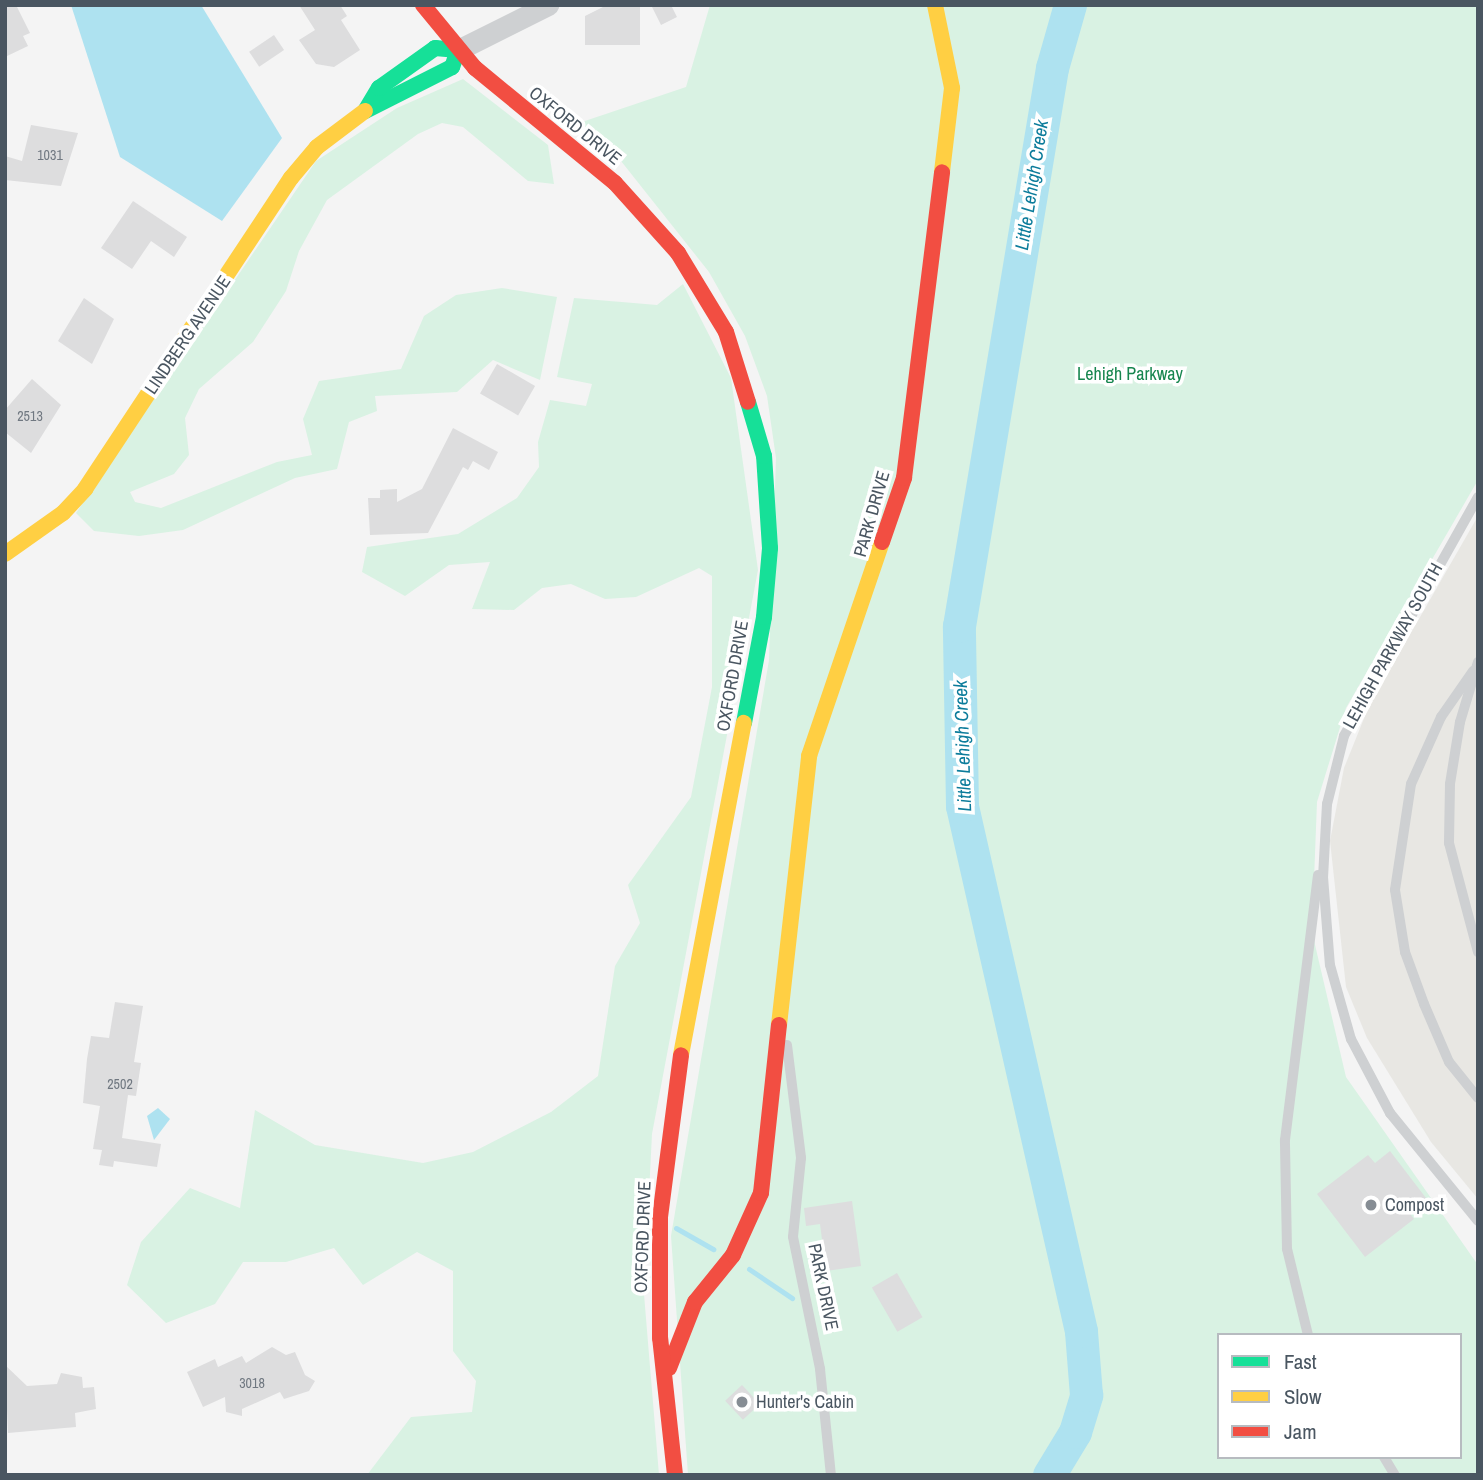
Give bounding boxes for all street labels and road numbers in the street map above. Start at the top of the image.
street label: OXFORD DRIVE [525,82,625,170]
street label: LINDBERG AVENUE [140,271,236,399]
street label: PARK DRIVE [849,469,895,559]
street label: LEHIGH PARKWAY SOUTH [1338,559,1448,733]
street label: OXFORD DRIVE [713,619,753,733]
street label: OXFORD DRIVE [630,1180,656,1294]
street label: PARK DRIVE [803,1242,843,1332]

